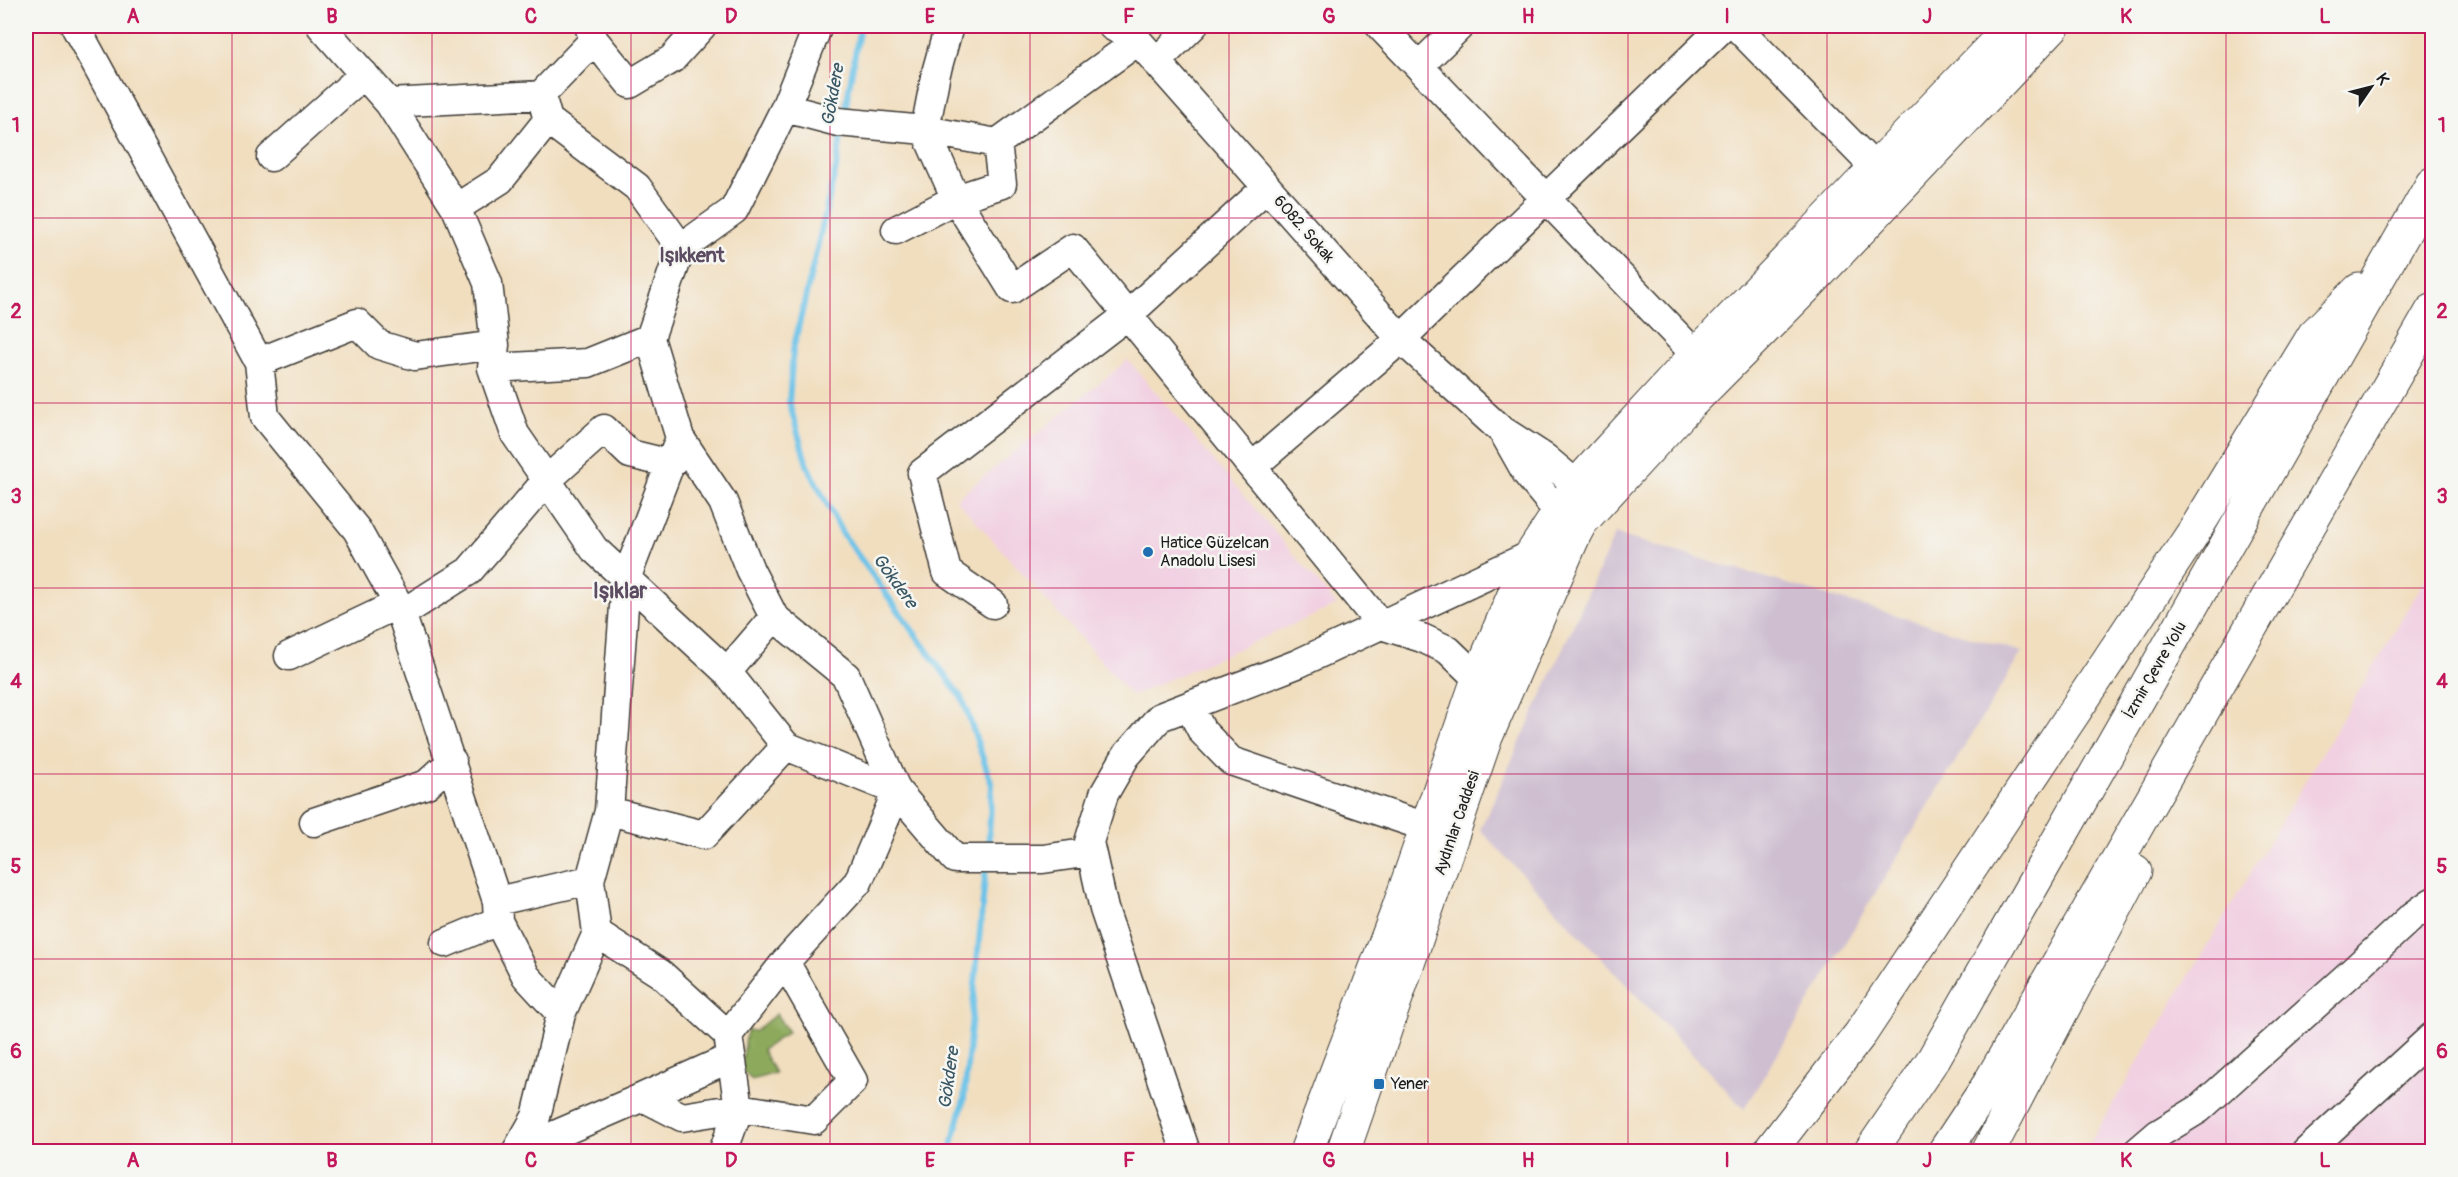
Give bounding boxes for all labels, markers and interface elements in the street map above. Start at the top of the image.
text: A [127,4,140,29]
text: B [326,4,338,29]
text: C [525,4,537,29]
text: D [725,4,738,29]
text: E [925,4,936,29]
text: F [1123,4,1135,29]
text: G [1322,4,1336,29]
text: H [1522,4,1535,29]
text: I [1724,4,1730,29]
text: J [1922,4,1932,29]
text: K [2120,4,2132,29]
text: L [2319,4,2331,29]
north arrow [2341,57,2401,117]
water label: Gökdere [816,60,850,128]
text: K [2372,69,2394,89]
text: 1 [12,113,20,138]
text: 1 [2438,113,2446,138]
street label: 6082. Sokak [1269,191,1339,267]
district label: Işıkkent [659,243,726,268]
text: 2 [10,299,22,324]
text: 2 [2436,299,2448,324]
text: 3 [10,484,22,509]
text: 3 [2436,484,2448,509]
place label: Hatice Güzelcan Anadolu Lisesi [1160,533,1269,571]
marker: Hatice Güzelcan Anadolu Lisesi [1141,545,1155,559]
water label: Gökdere [867,549,924,615]
district label: Işıklar [593,577,648,605]
street label: İzmir Çevre Yolu [2119,618,2191,722]
text: 4 [10,669,22,694]
text: 4 [2436,669,2448,694]
street label: Aydınlar Caddesi [1430,768,1484,878]
text: 5 [11,854,22,879]
text: 5 [2437,854,2448,879]
text: 6 [10,1039,22,1064]
text: 6 [2436,1039,2448,1064]
water label: Gökdere [933,1044,965,1110]
place label: Yener [1390,1074,1429,1094]
marker: Yener [1372,1077,1386,1091]
text: A [127,1148,140,1173]
text: B [326,1148,338,1173]
text: C [525,1148,537,1173]
text: D [725,1148,738,1173]
text: E [925,1148,936,1173]
text: F [1123,1148,1135,1173]
text: G [1322,1148,1336,1173]
text: H [1522,1148,1535,1173]
text: I [1724,1148,1730,1173]
text: J [1922,1148,1932,1173]
text: K [2120,1148,2132,1173]
text: L [2319,1148,2331,1173]

